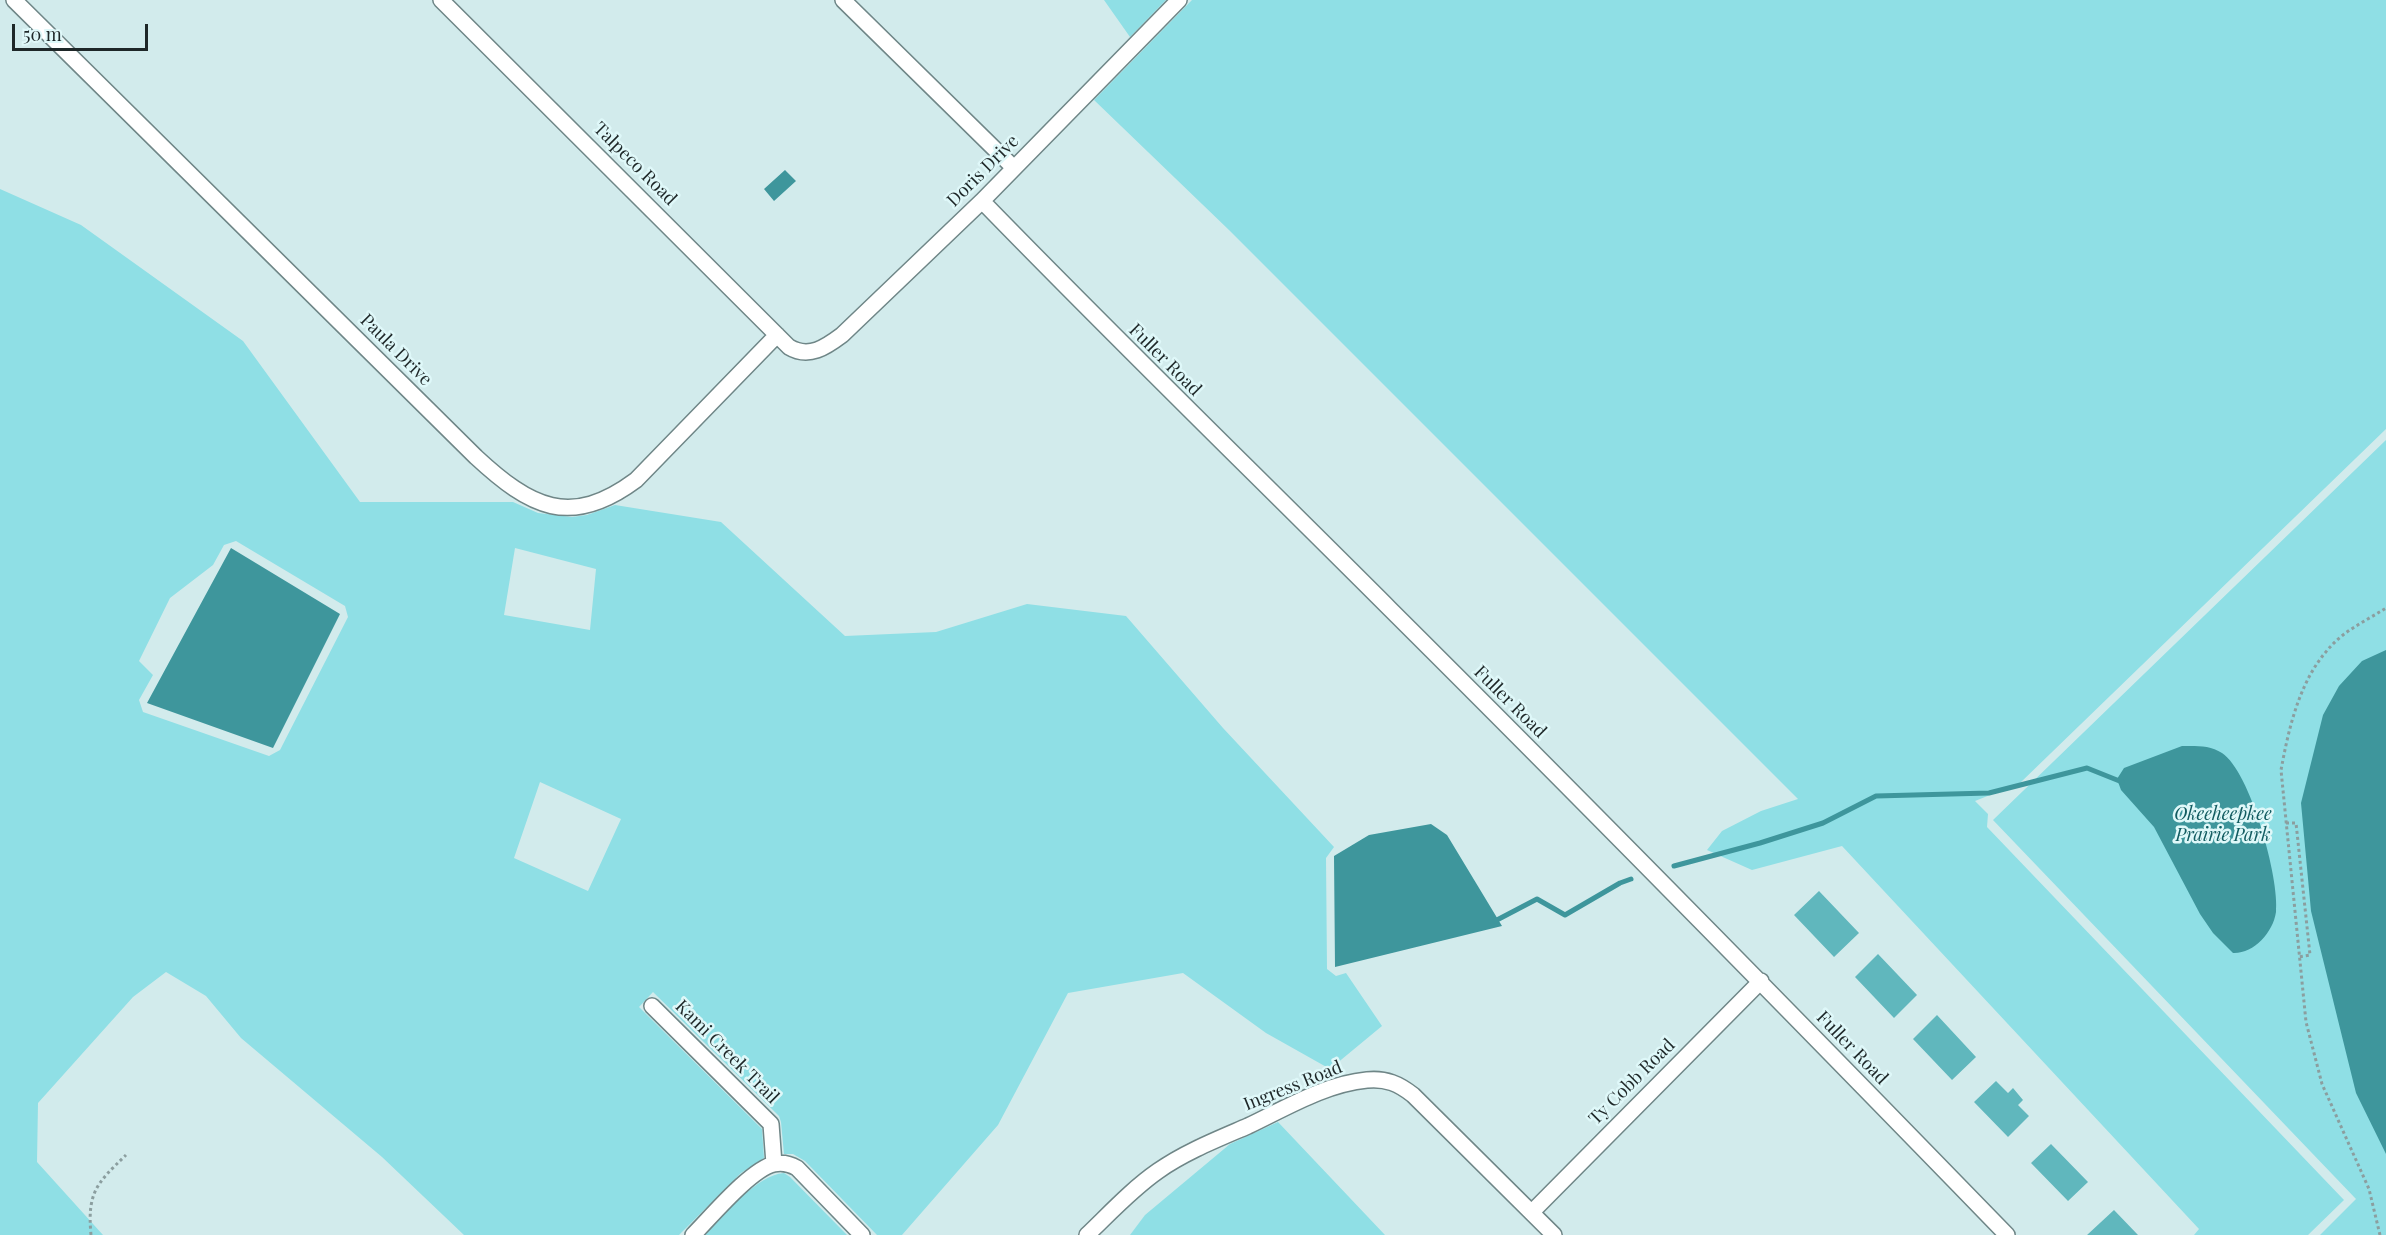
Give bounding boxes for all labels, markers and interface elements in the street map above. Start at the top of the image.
scale bar [15,12,152,50]
text: 50 m [23,22,62,46]
street label: Talpeco Road [589,118,681,210]
street label: Doris Drive [943,131,1023,211]
street label: Paula Drive [356,310,436,390]
street label: Fuller Road [1124,319,1206,401]
street label: Fuller Road [1469,661,1551,743]
park label: Okeeheepkee Prairie Park [2174,803,2272,846]
street label: Kami Creek Trail [671,996,783,1108]
street label: Fuller Road [1812,1007,1892,1089]
street label: Ty Cobb Road [1585,1035,1679,1129]
street label: Ingress Road [1241,1056,1345,1116]

